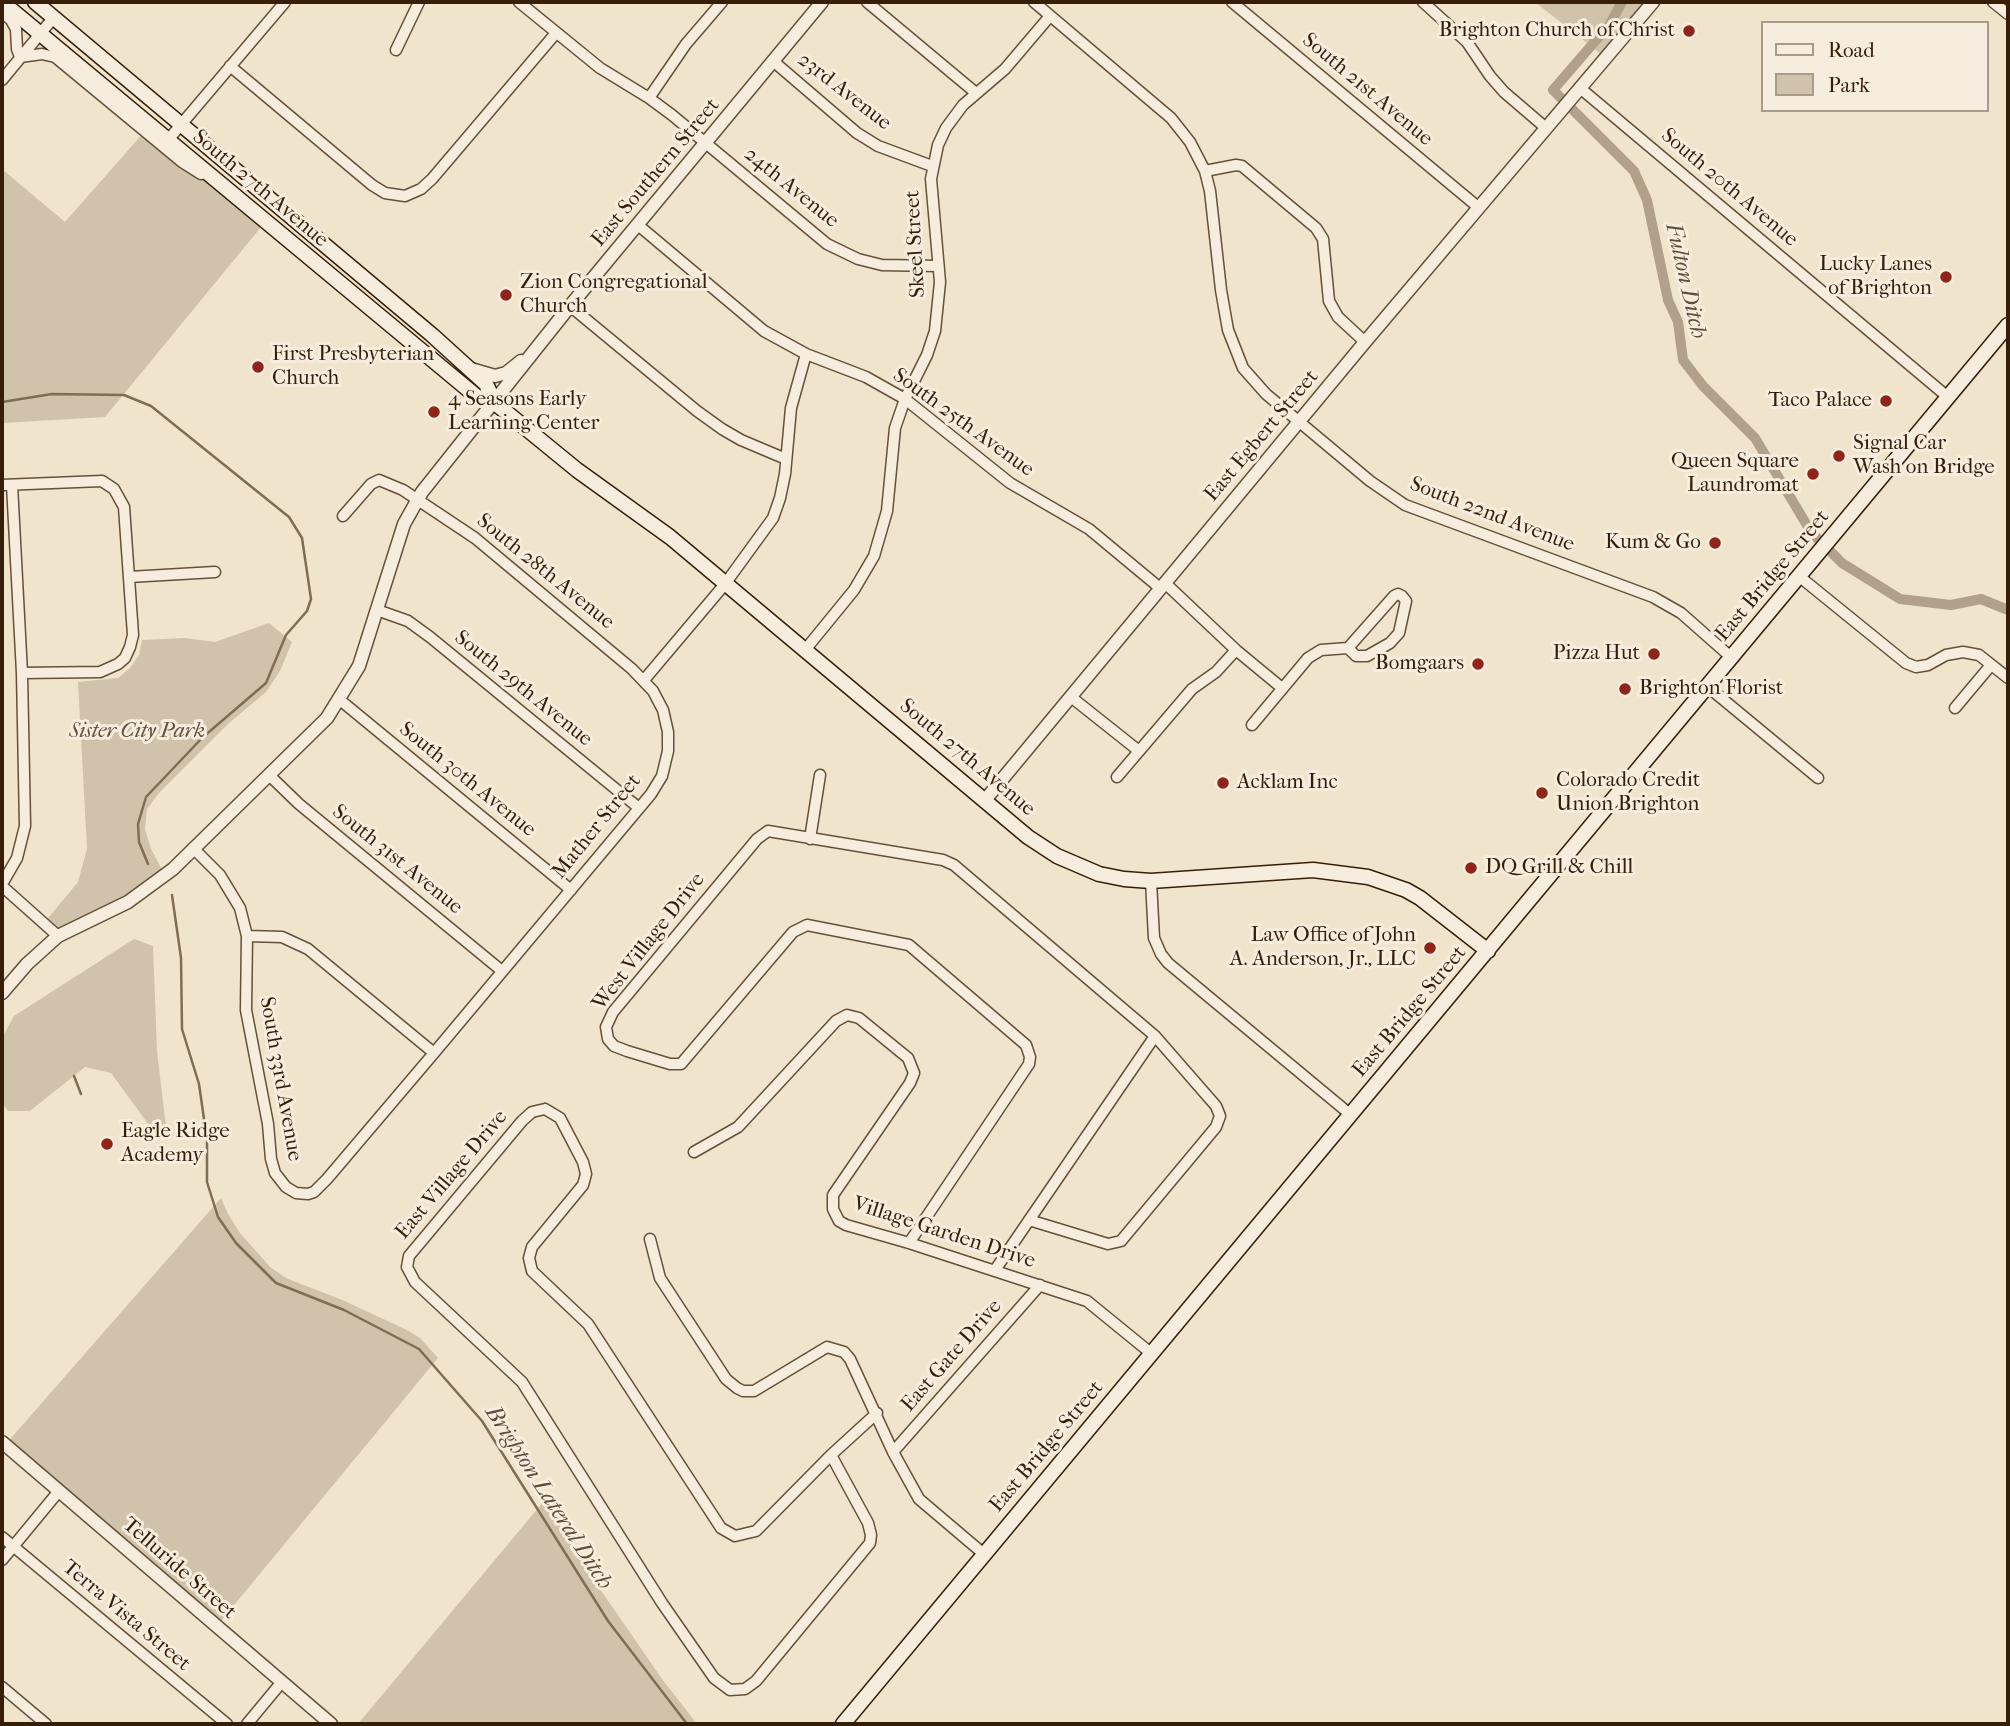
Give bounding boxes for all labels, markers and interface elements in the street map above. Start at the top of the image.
place label: Brighton Church of Christ [1439,18,1675,44]
legend [1762,21,1989,112]
marker: Brighton Church of Christ [1681,23,1697,39]
street label: South 21st Avenue [1297,28,1437,152]
text: Road [1828,38,1875,62]
street label: 23rd Avenue [792,48,896,136]
text: Park [1828,73,1870,97]
street label: East Southern Street [587,94,725,252]
street label: South 20th Avenue [1655,123,1803,253]
street label: South 27th Avenue [187,125,333,253]
street label: 24th Avenue [738,142,844,234]
street label: Skeel Street [901,190,931,298]
water label: Fulton Ditch [1658,221,1712,341]
place label: Lucky Lanes of Brighton [1819,252,1932,302]
marker: Lucky Lanes of Brighton [1938,269,1954,285]
place label: Zion Congregational Church [520,270,708,320]
marker: Zion Congregational Church [498,287,514,303]
place label: First Presbyterian Church [272,342,434,392]
marker: First Presbyterian Church [250,359,266,375]
street label: South 25th Avenue [887,363,1039,483]
street label: East Egbert Street [1200,365,1324,507]
place label: 4 Seasons Early Learning Center [448,387,599,437]
place label: Taco Palace [1768,388,1872,414]
marker: Taco Palace [1878,393,1894,409]
marker: 4 Seasons Early Learning Center [426,404,442,420]
place label: Signal Car Wash on Bridge [1853,431,1995,481]
marker: Signal Car Wash on Bridge [1831,448,1847,464]
place label: Queen Square Laundromat [1671,449,1799,499]
marker: Queen Square Laundromat [1805,466,1821,482]
street label: South 22nd Avenue [1406,472,1578,558]
street label: East Bridge Street [1711,505,1835,647]
street label: South 28th Avenue [471,509,619,635]
place label: Kum & Go [1605,530,1701,556]
marker: Kum & Go [1707,535,1723,551]
street label: South 29th Avenue [449,626,597,752]
place label: Pizza Hut [1553,641,1640,667]
marker: Pizza Hut [1646,646,1662,662]
place label: Bomgaars [1375,651,1464,677]
marker: Bomgaars [1470,656,1486,672]
place label: Brighton Florist [1639,676,1783,702]
marker: Brighton Florist [1617,681,1633,697]
street label: South 27th Avenue [894,694,1040,822]
street label: South 30th Avenue [394,717,540,843]
park label: Sister City Park [69,719,205,745]
place label: Colorado Credit Union Brighton [1556,768,1700,818]
street label: Mather Street [547,770,647,884]
place label: Acklam Inc [1237,770,1338,796]
marker: Acklam Inc [1215,775,1231,791]
marker: Colorado Credit Union Brighton [1534,785,1550,801]
street label: South 31st Avenue [327,800,467,920]
place label: DQ Grill & Chill [1485,855,1633,881]
marker: DQ Grill & Chill [1463,860,1479,876]
street label: West Village Drive [587,868,711,1016]
place label: Law Office of John A. Anderson, Jr., LLC [1230,923,1416,973]
marker: Law Office of John A. Anderson, Jr., LLC [1422,940,1438,956]
street label: East Bridge Street [1348,941,1472,1083]
street label: South 33rd Avenue [253,995,307,1163]
street label: East Village Drive [391,1105,513,1245]
place label: Eagle Ridge Academy [121,1119,230,1169]
marker: Eagle Ridge Academy [99,1136,115,1152]
street label: Village Garden Drive [850,1192,1038,1274]
street label: East Gate Drive [896,1295,1008,1417]
street label: East Bridge Street [985,1376,1109,1518]
water label: Brighton Lateral Ditch [478,1401,618,1595]
street label: Telluride Street [117,1513,241,1625]
street label: Terra Vista Street [57,1555,195,1677]

